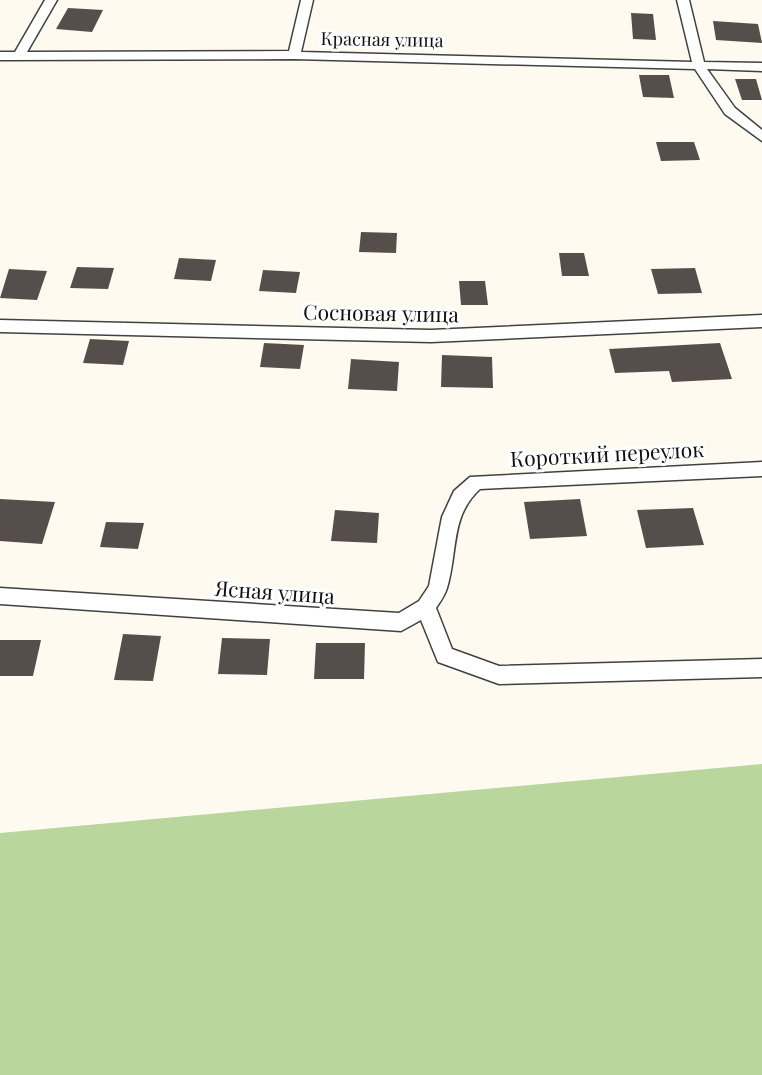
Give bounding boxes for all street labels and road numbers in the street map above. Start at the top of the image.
street label: Красная улица [320,26,444,52]
street label: Сосновая улица [303,297,460,327]
street label: Короткий переулок [509,434,705,472]
street label: Ясная улица [213,573,336,609]

